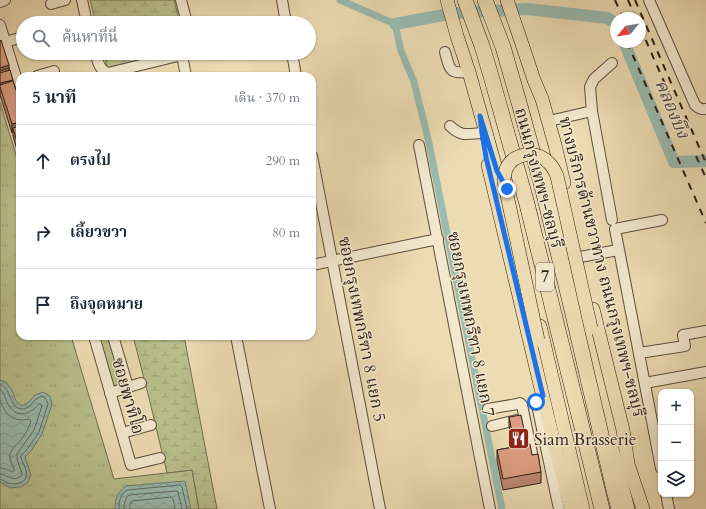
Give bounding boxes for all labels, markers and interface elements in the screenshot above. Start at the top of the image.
north arrow [610,12,646,48]
search box [16,16,316,60]
icon: search [30,27,52,49]
text: ค้นหาที่นี่ [62,27,118,47]
water label: คลองบึง [648,76,696,143]
text: 5 นาที [32,86,76,109]
text: เดิน · 370 m [234,89,300,107]
street label: ถนนกรุงเทพฯ-ชลบุรี [509,105,569,251]
street label: ทางบริการด้านขวาทาง ถนนกรุงเทพฯ-ชลบุรี [553,114,651,420]
icon: ahead [32,150,54,172]
text: ตรงไป [70,150,111,170]
text: 290 m [266,152,300,170]
route end [498,180,516,198]
icon: right [32,222,54,244]
text: เลี้ยวขวา [70,222,127,242]
text: 80 m [272,224,300,242]
street label: ซอยกรุงเทพกรีฑา 8 แยก 7 [442,229,500,419]
street label: ซอยกรุงเทพกรีฑา 8 แยก 5 [333,234,391,424]
road number: 7 [536,263,554,291]
icon: arrive [32,294,54,316]
text: ถึงจุดหมาย [70,294,143,314]
street label: ซอยพาทิโอ [106,355,152,437]
map controls [658,389,694,497]
button: + [658,389,694,425]
route start [527,393,545,411]
button: − [658,425,694,461]
restaurant icon: Siam Brasserie [505,426,531,452]
place label: Siam Brasserie [534,428,636,451]
button: layers [658,461,694,497]

